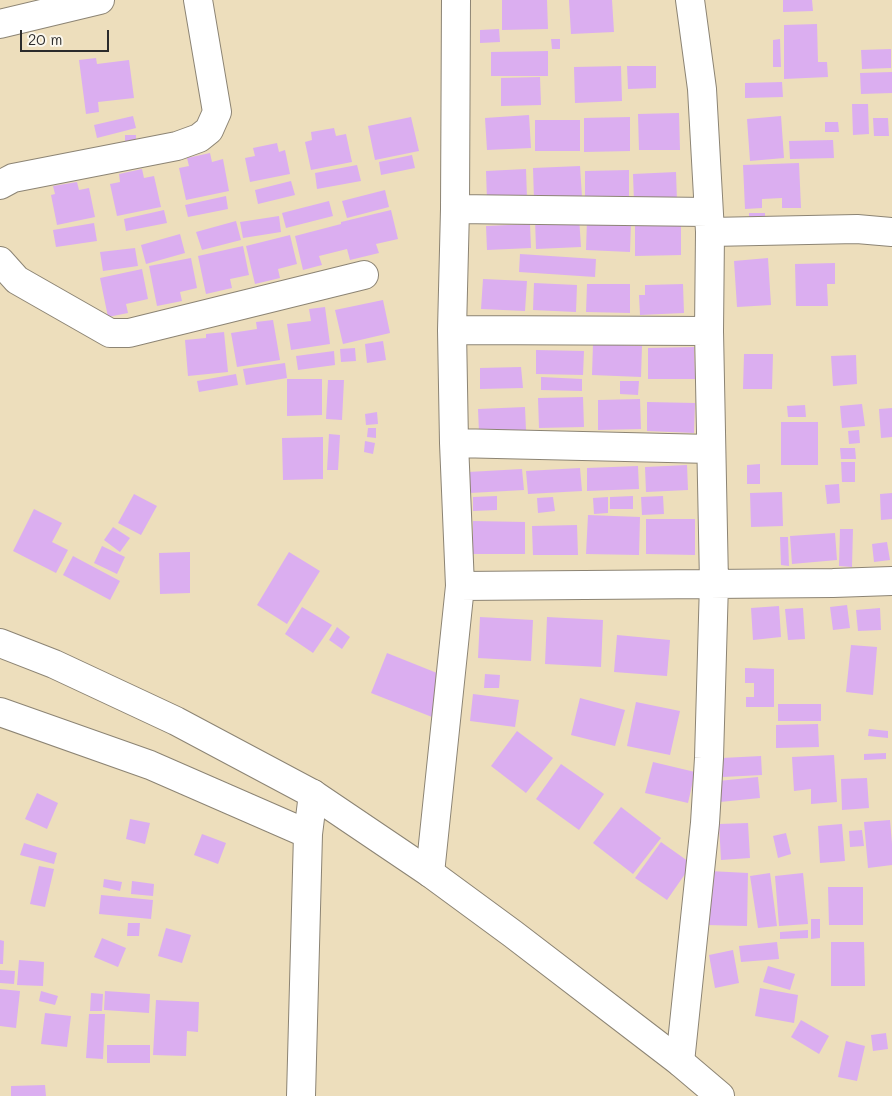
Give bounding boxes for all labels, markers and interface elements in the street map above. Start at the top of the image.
scale bar [22,20,111,52]
text: 20 m [28,29,62,49]

